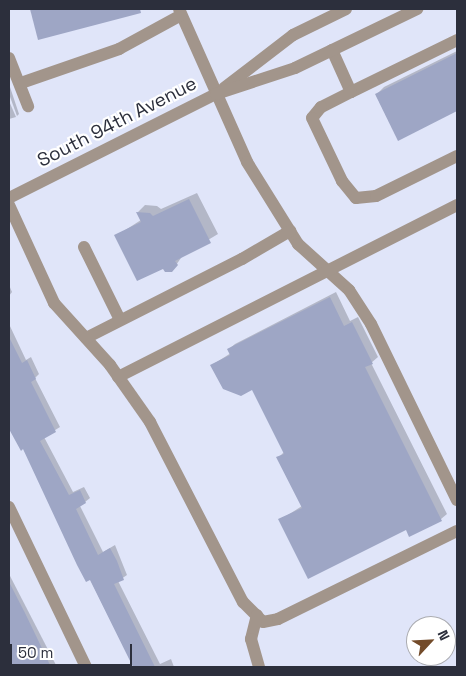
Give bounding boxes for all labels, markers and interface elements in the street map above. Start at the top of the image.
street label: South 94th Avenue [33,72,201,172]
north arrow [406,616,456,666]
text: N [434,627,454,643]
scale bar [12,634,135,666]
text: 50 m [18,643,53,662]

